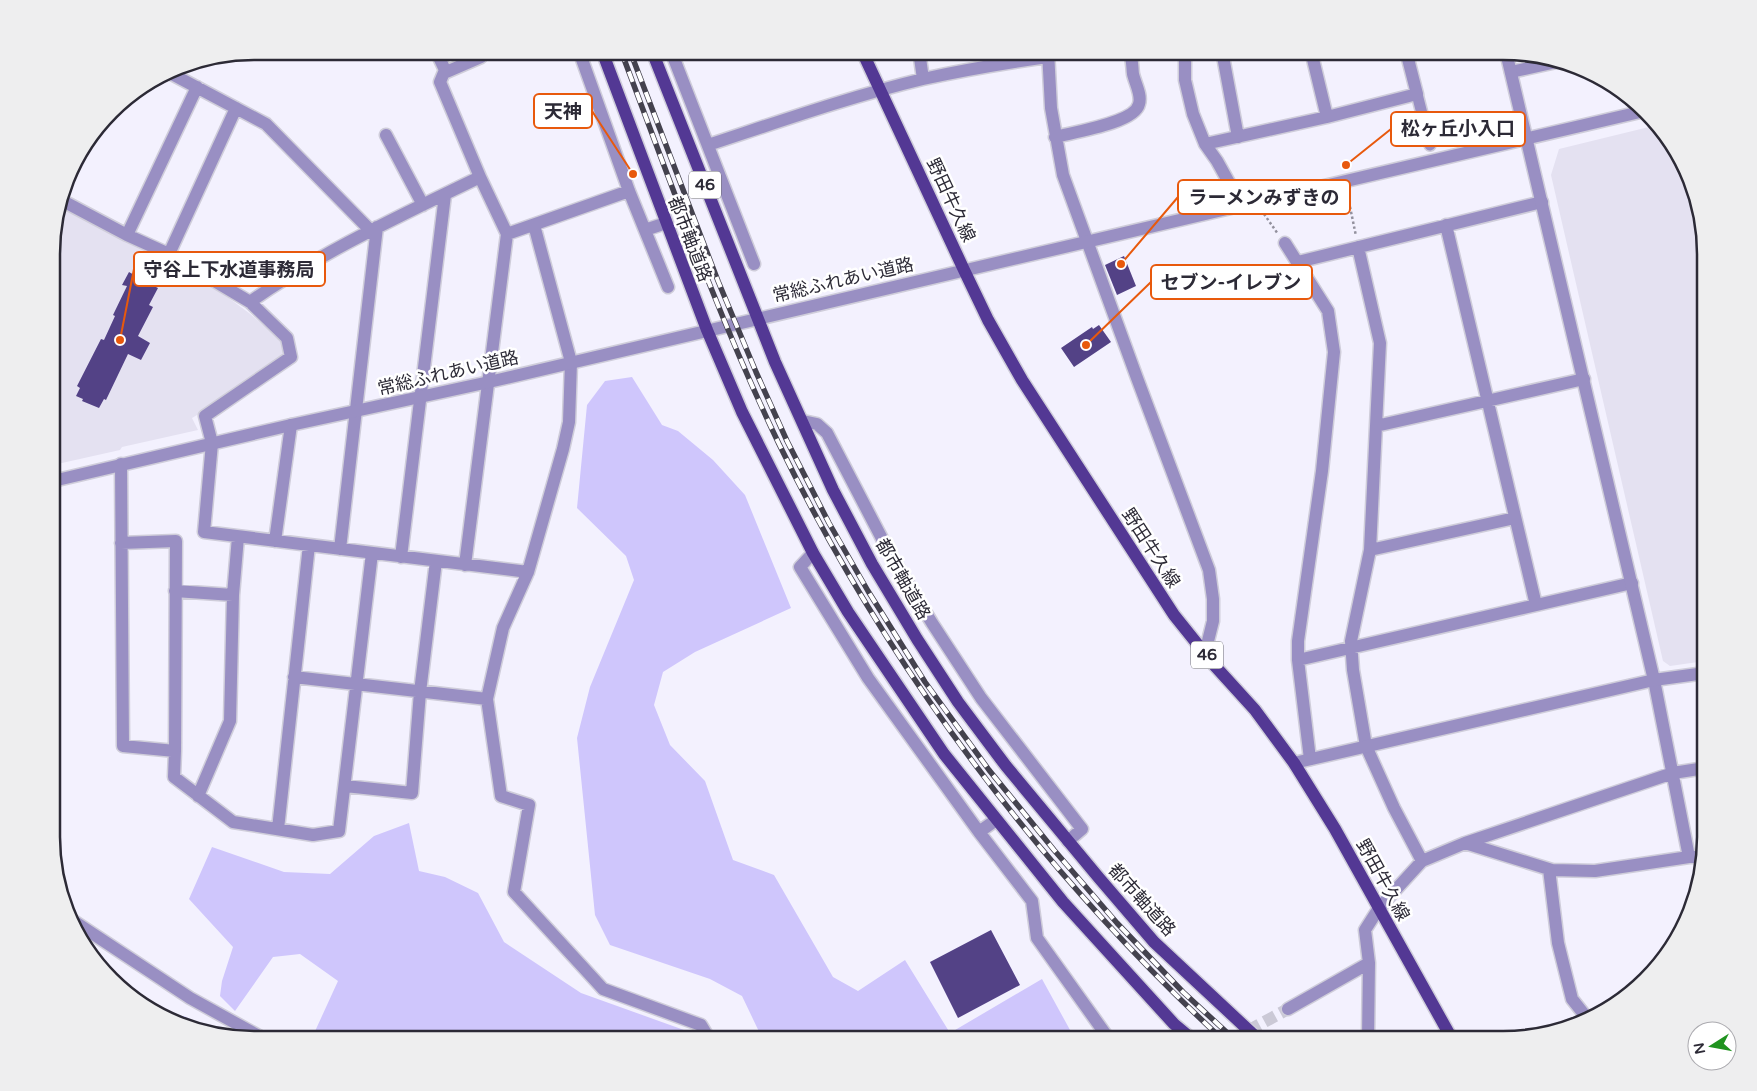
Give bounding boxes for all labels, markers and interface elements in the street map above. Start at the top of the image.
callout: 天神 [534,94,592,128]
text: 天神 [544,101,582,123]
callout: 松ヶ丘小入口 [1391,112,1525,146]
text: 松ヶ丘小入口 [1401,118,1515,140]
street label: 野田牛久線 [922,155,980,245]
road number: 46 [689,172,721,198]
callout: ラーメンみずきの [1178,180,1350,214]
text: ラーメンみずきの [1188,187,1340,209]
street label: 都市軸道路 [664,193,716,285]
callout: 守谷上下水道事務局 [134,252,325,286]
street label: 常総ふれあい道路 [770,253,916,307]
text: 守谷上下水道事務局 [143,259,315,281]
callout: セブン-イレブン [1151,265,1312,299]
text: セブン-イレブン [1161,272,1301,294]
street label: 常総ふれあい道路 [375,346,521,400]
street label: 野田牛久線 [1117,504,1185,592]
street label: 都市軸道路 [871,535,935,623]
road number: 46 [1191,642,1223,668]
street label: 野田牛久線 [1352,835,1414,925]
street label: 都市軸道路 [1104,859,1180,941]
north arrow [1687,1021,1737,1071]
text: N [1690,1041,1709,1056]

